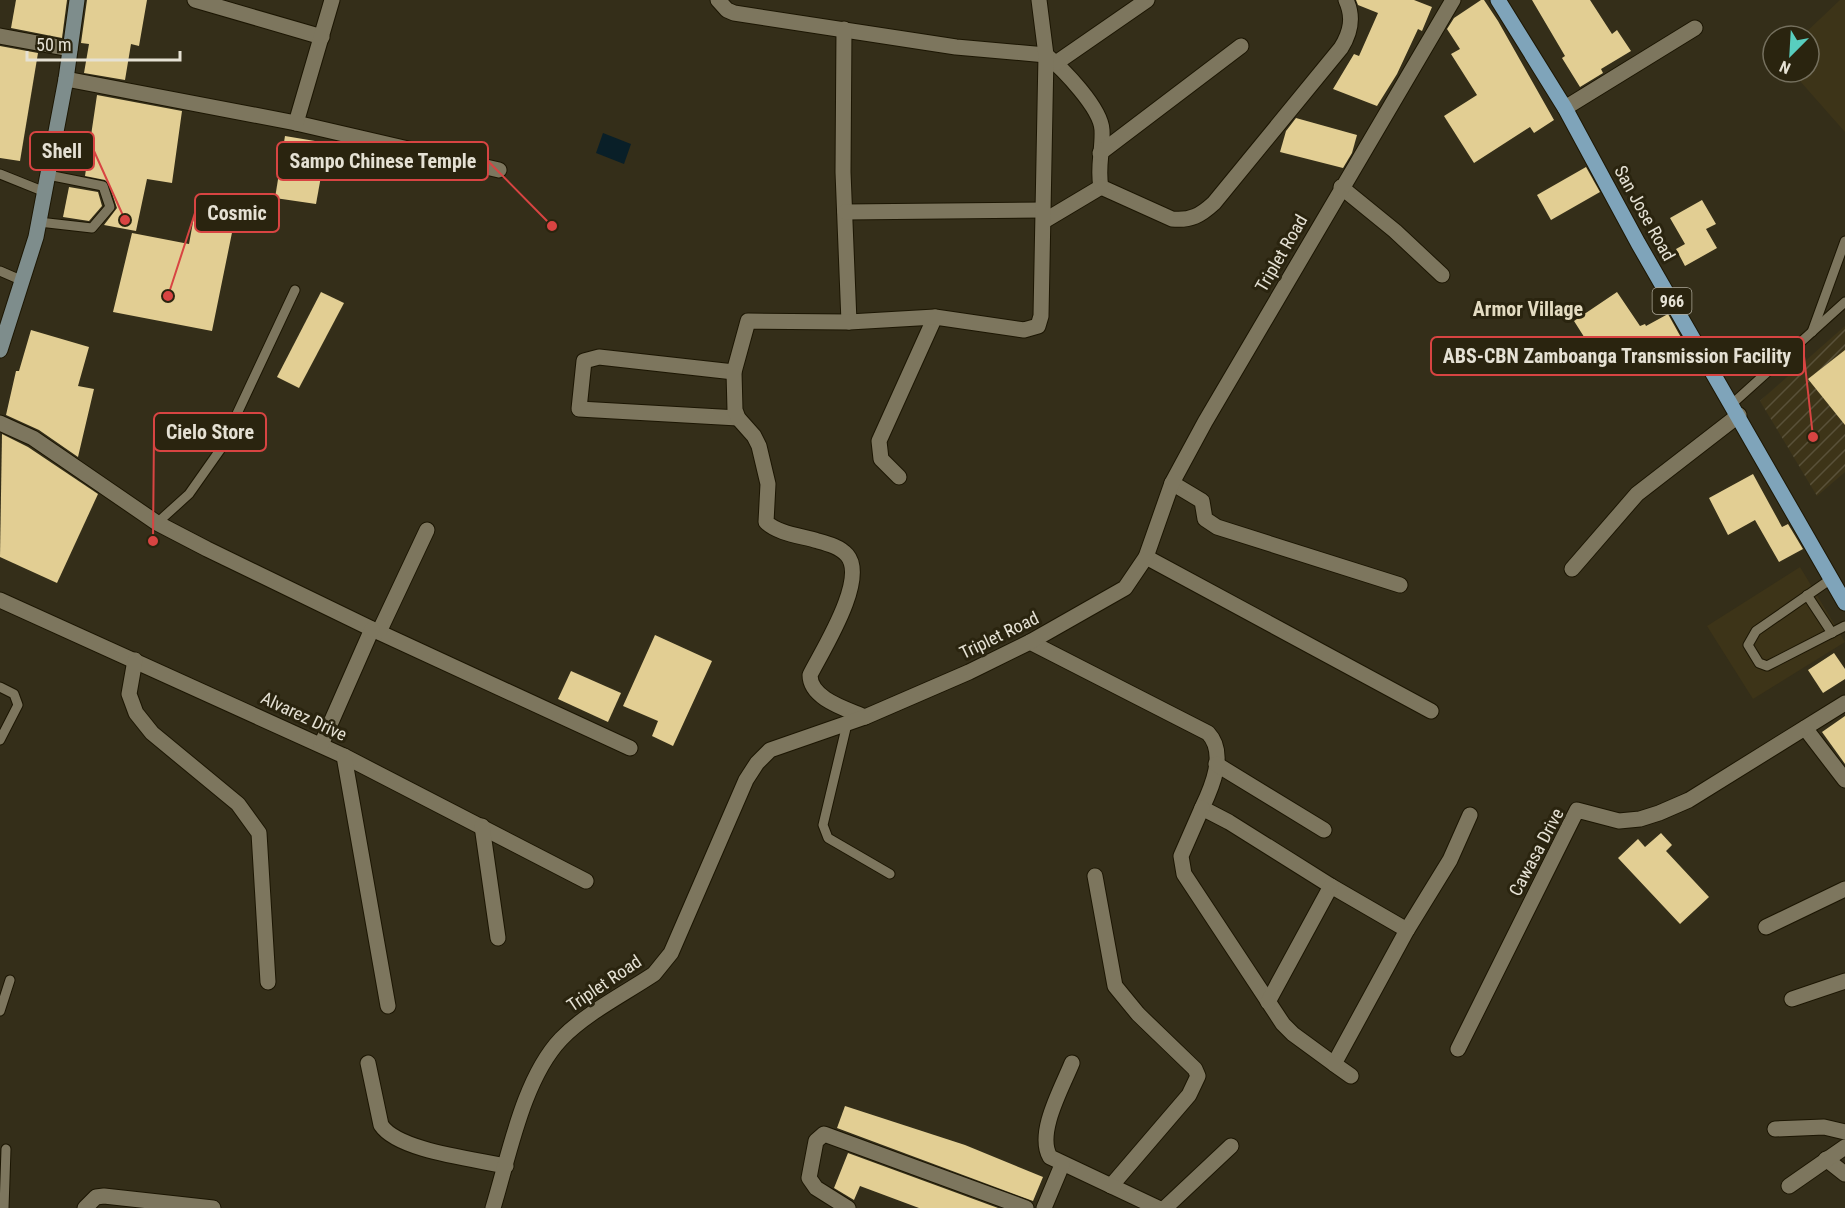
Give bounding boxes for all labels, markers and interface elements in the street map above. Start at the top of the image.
scale bar [27,24,180,62]
north arrow [1761,24,1821,84]
text: 50 m [36,34,71,55]
text: N [1777,57,1793,78]
callout: Shell [30,132,94,170]
text: Shell [42,139,82,163]
callout: Sampo Chinese Temple [277,142,488,180]
text: Sampo Chinese Temple [290,149,476,173]
street label: San Jose Road [1610,162,1680,264]
callout: Cosmic [195,194,279,232]
text: Cosmic [207,201,267,225]
street label: Triplet Road [1251,211,1311,295]
road number: 966 [1652,288,1692,314]
district label: Armor Village [1473,297,1583,321]
callout: ABS-CBN Zamboanga Transmission Facility [1431,337,1804,375]
text: ABS-CBN Zamboanga Transmission Facility [1443,344,1791,368]
callout: Cielo Store [154,413,266,451]
text: Cielo Store [166,420,254,444]
street label: Triplet Road [956,607,1042,663]
street label: Alvarez Drive [258,687,350,745]
street label: Cawasa Drive [1504,805,1568,899]
street label: Triplet Road [563,950,645,1016]

